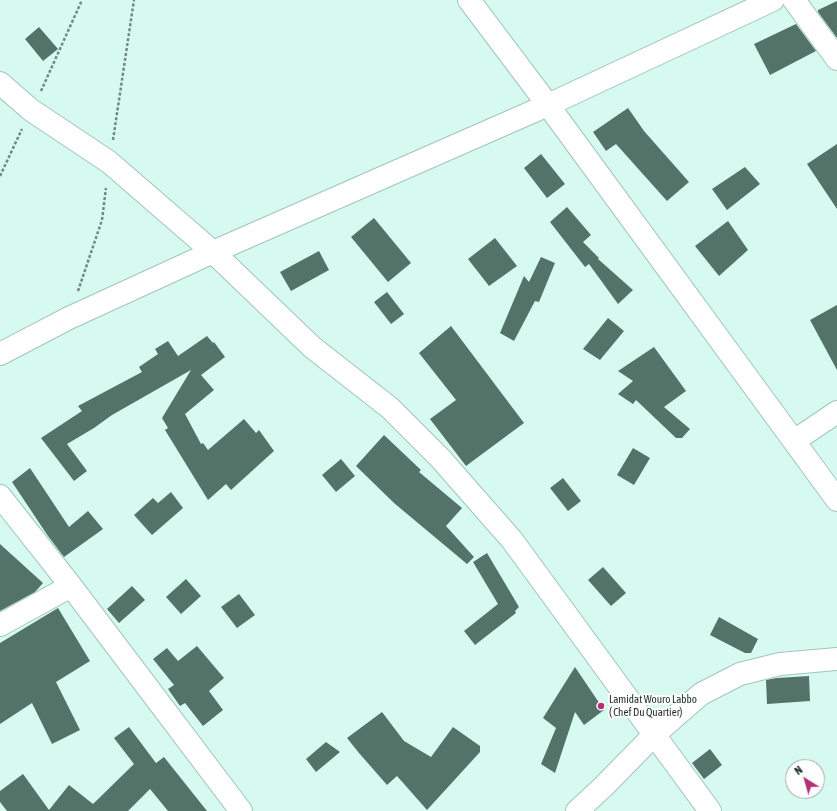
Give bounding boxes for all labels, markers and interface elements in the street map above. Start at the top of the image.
place label: Lamidat Wouro Labbo ( Chef Du Quartier) [609,693,697,719]
marker: Lamidat Wouro Labbo ( Chef Du Quartier) [596,701,606,711]
north arrow [785,759,825,799]
text: N [792,763,805,777]

